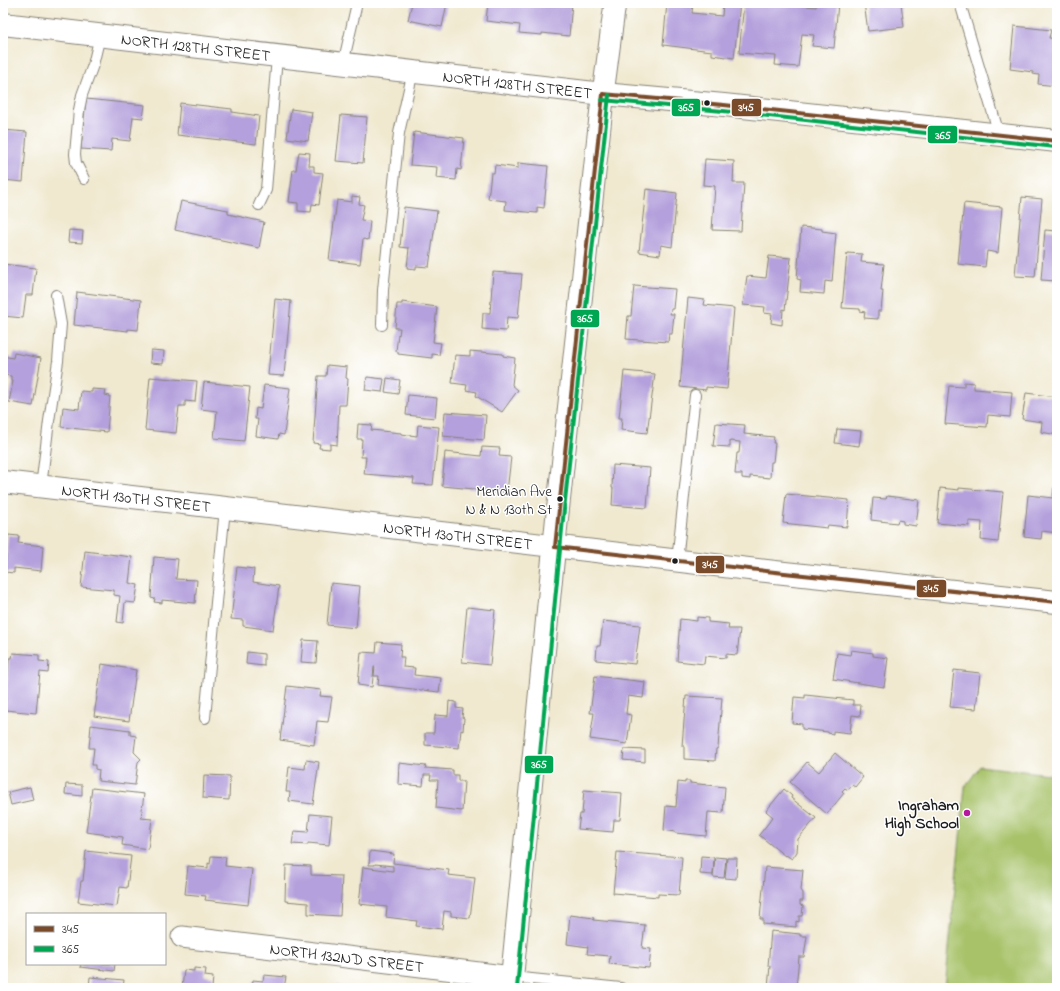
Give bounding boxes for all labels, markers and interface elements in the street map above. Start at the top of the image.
street label: NORTH 128TH STREET [119,28,271,69]
street label: NORTH 128TH STREET [441,65,593,107]
line badge: 365 [671,98,701,117]
unlabelled marker [702,98,712,108]
line badge: 345 [731,98,762,117]
text: 365 [677,100,695,116]
text: 345 [737,100,754,116]
line badge: 365 [927,125,958,144]
text: 365 [934,128,952,144]
line badge: 365 [570,309,600,328]
text: 365 [576,311,594,327]
street label: NORTH 130TH STREET [60,479,212,520]
place label: Meridian Ave N & N 130th St [466,481,552,521]
marker: Meridian Ave N & N 130th St [555,494,565,504]
street label: NORTH 130TH STREET [382,516,533,558]
line badge: 345 [695,555,725,574]
unlabelled marker [670,556,680,566]
text: 345 [701,557,718,573]
line badge: 345 [916,579,947,598]
text: 345 [922,581,939,597]
line badge: 365 [524,755,554,774]
text: 365 [530,757,548,773]
place label: Ingraham High School [885,794,960,837]
marker: Ingraham High School [962,808,972,818]
legend [26,913,166,965]
text: 345 [62,921,79,939]
street label: NORTH 132ND STREET [268,938,425,980]
text: 365 [62,941,79,959]

